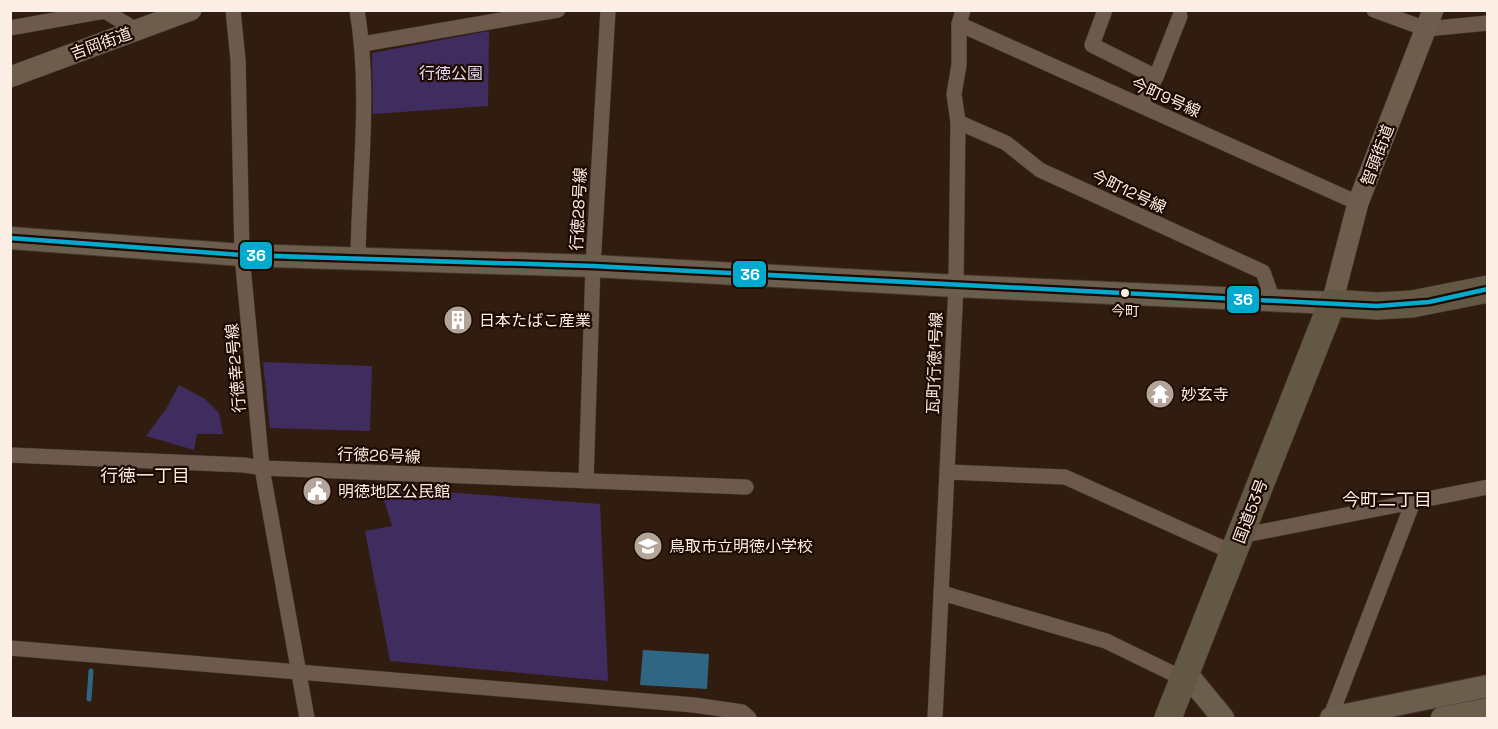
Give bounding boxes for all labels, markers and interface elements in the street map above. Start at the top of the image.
street label: 吉岡街道 [68,23,135,64]
park label: 行徳公園 [419,63,483,84]
street label: 今町9号線 [1128,73,1204,122]
street label: 智頭街道 [1356,122,1399,189]
street label: 今町12号線 [1088,165,1170,218]
street label: 行徳28号線 [566,167,591,251]
line badge: 36 [239,241,273,270]
text: 36 [246,245,266,266]
line badge: 36 [732,260,767,288]
text: 36 [740,264,760,285]
line badge: 36 [1226,285,1260,314]
marker: 今町 [1119,287,1131,299]
text: 36 [1233,289,1253,310]
place label: 今町 [1111,302,1139,320]
building icon: 日本たばこ産業 [442,304,474,336]
place label: 日本たばこ産業 [479,310,591,331]
street label: 瓦町行徳1号線 [922,311,947,415]
street label: 行徳幸2号線 [221,322,250,414]
temple icon: 妙玄寺 [1144,378,1176,410]
place label: 妙玄寺 [1181,384,1229,405]
street label: 行徳26号線 [337,444,421,467]
district label: 行徳一丁目 [100,464,190,487]
public building icon: 明徳地区公民館 [301,475,333,507]
street label: 国道53号 [1229,476,1272,546]
place label: 明徳地区公民館 [338,481,450,502]
district label: 今町二丁目 [1342,488,1432,511]
school or university icon: 鳥取市立明徳小学校 [632,530,664,562]
place label: 鳥取市立明徳小学校 [669,536,813,557]

